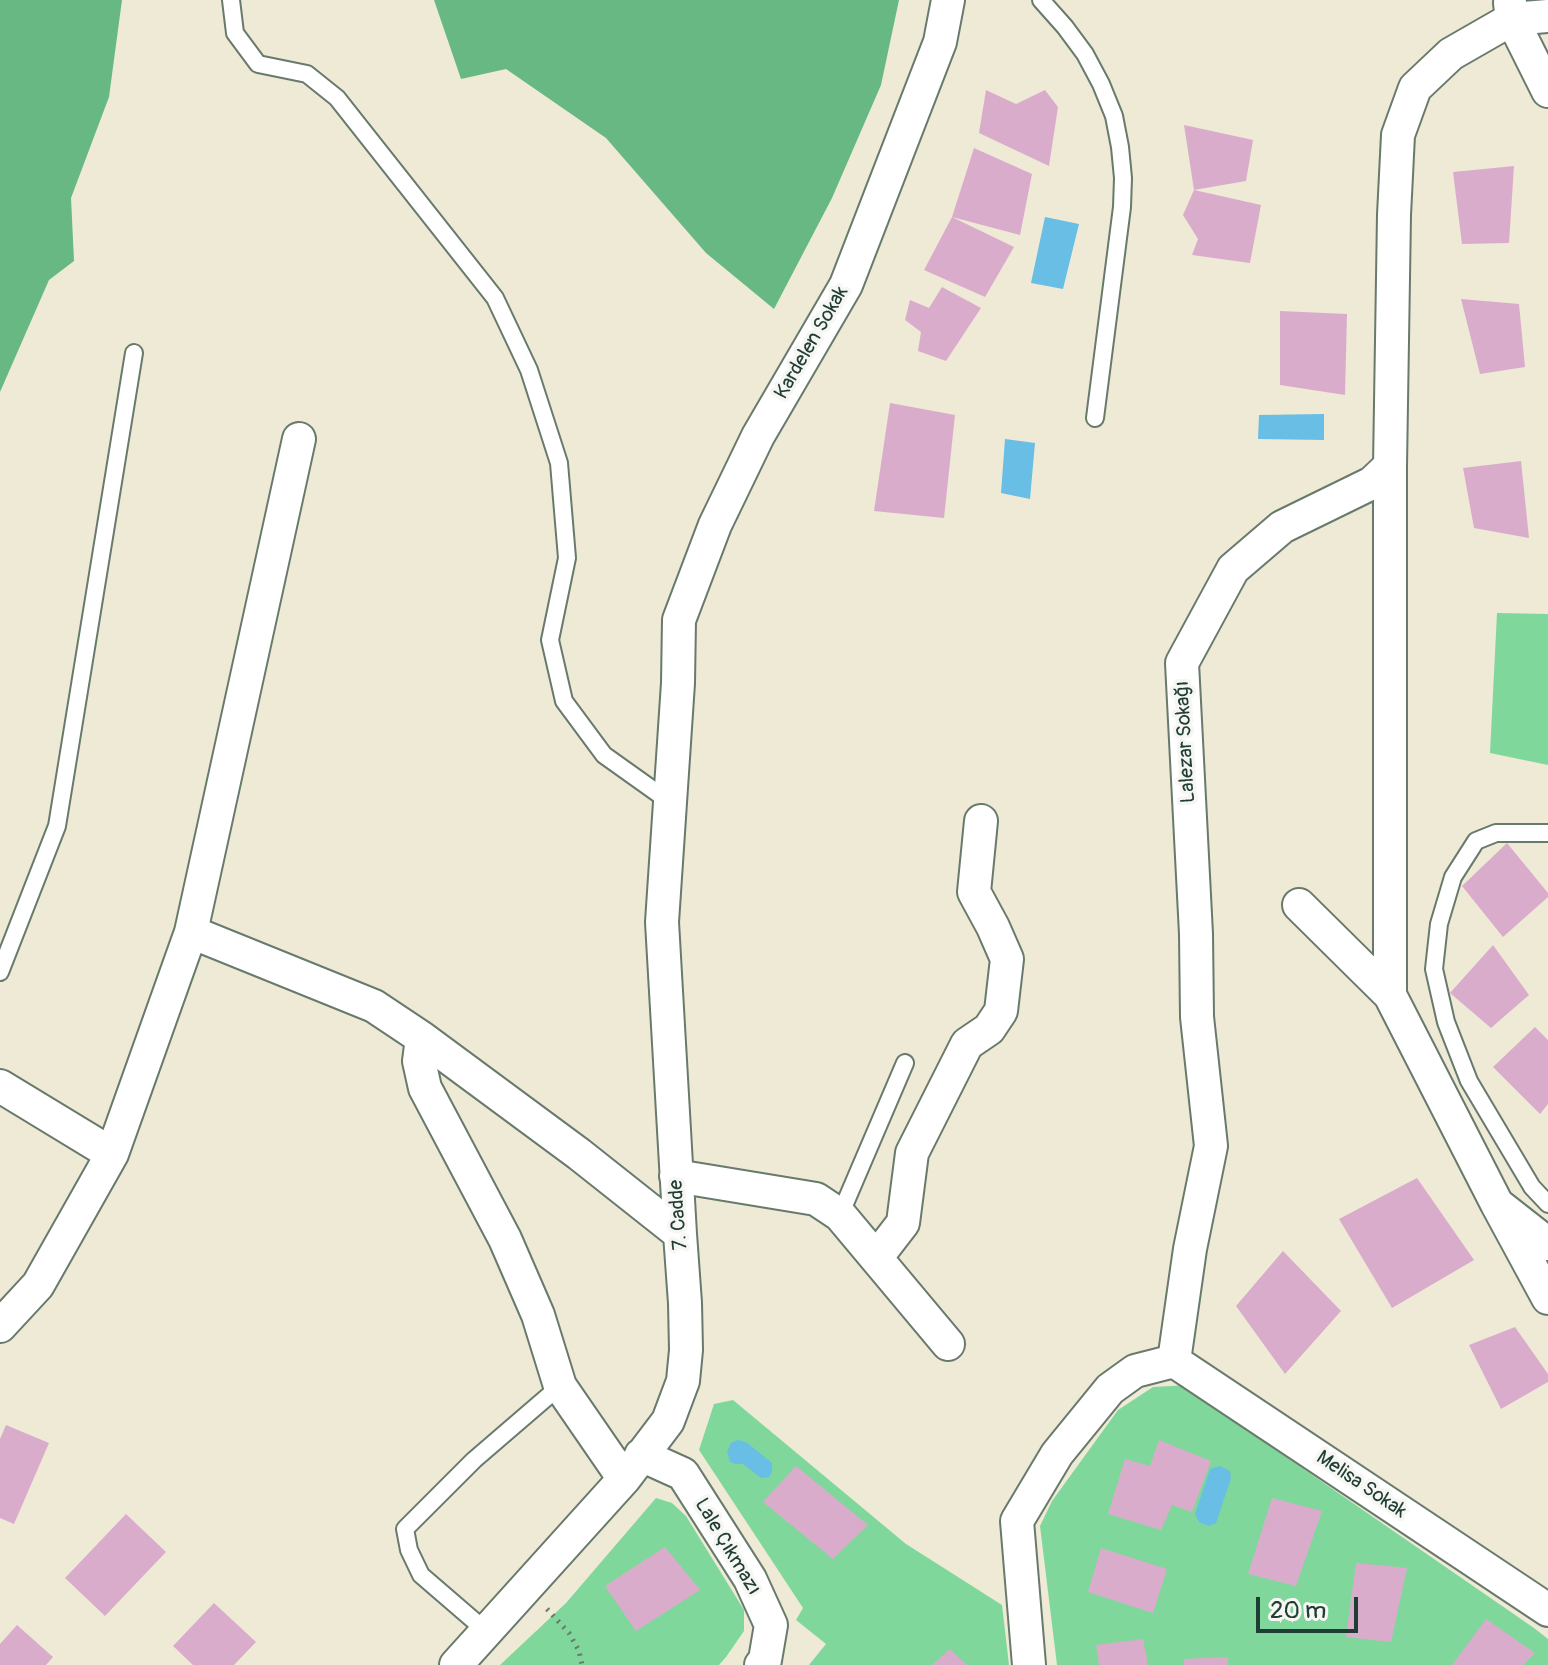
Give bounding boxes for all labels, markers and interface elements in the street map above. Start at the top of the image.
street label: Kardelen Sokak [770,282,854,404]
street label: Lalezar Sokağı [1171,680,1201,804]
street label: 7. Cadde [665,1179,693,1251]
street label: Melisa Sokak [1311,1446,1411,1524]
street label: Lale Çıkmazı [689,1494,765,1600]
scale bar [1260,1581,1362,1631]
text: 20 m [1270,1596,1326,1625]

